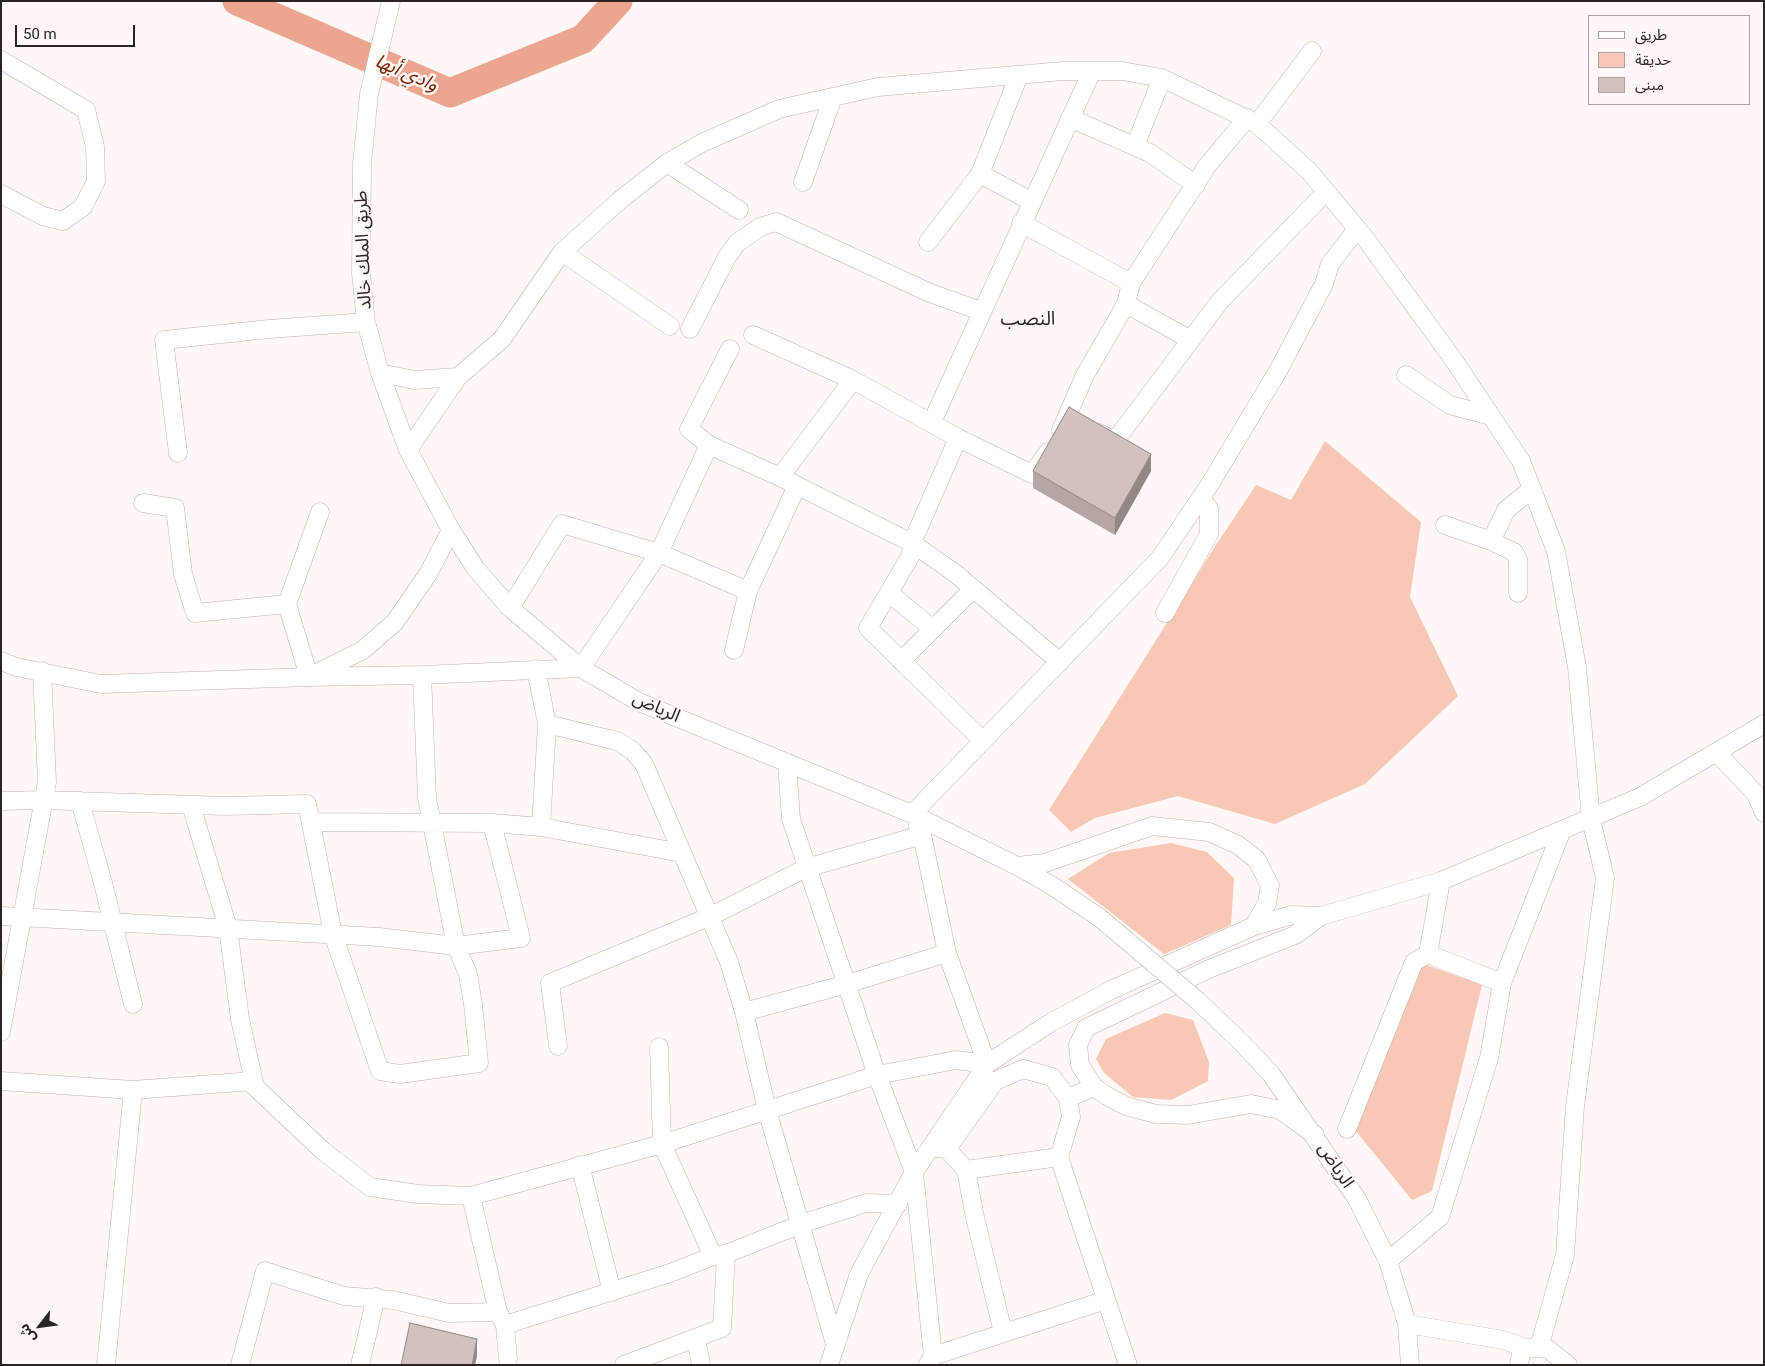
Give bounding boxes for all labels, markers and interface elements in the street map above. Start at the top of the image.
scale bar [18,15,138,47]
legend [1588,15,1750,105]
text: 50 m [23,25,57,43]
text: طريق [1635,26,1667,44]
water label: وادي أبها [371,51,441,97]
text: حديقة [1635,51,1671,69]
text: مبنى [1635,76,1664,94]
street label: طريق الملك خالد [351,190,377,310]
district label: النصب [1001,309,1055,331]
street label: الرياض [629,688,683,728]
street label: الرياض [1312,1139,1358,1193]
north arrow [15,1301,65,1351]
text: ش [15,1321,39,1346]

